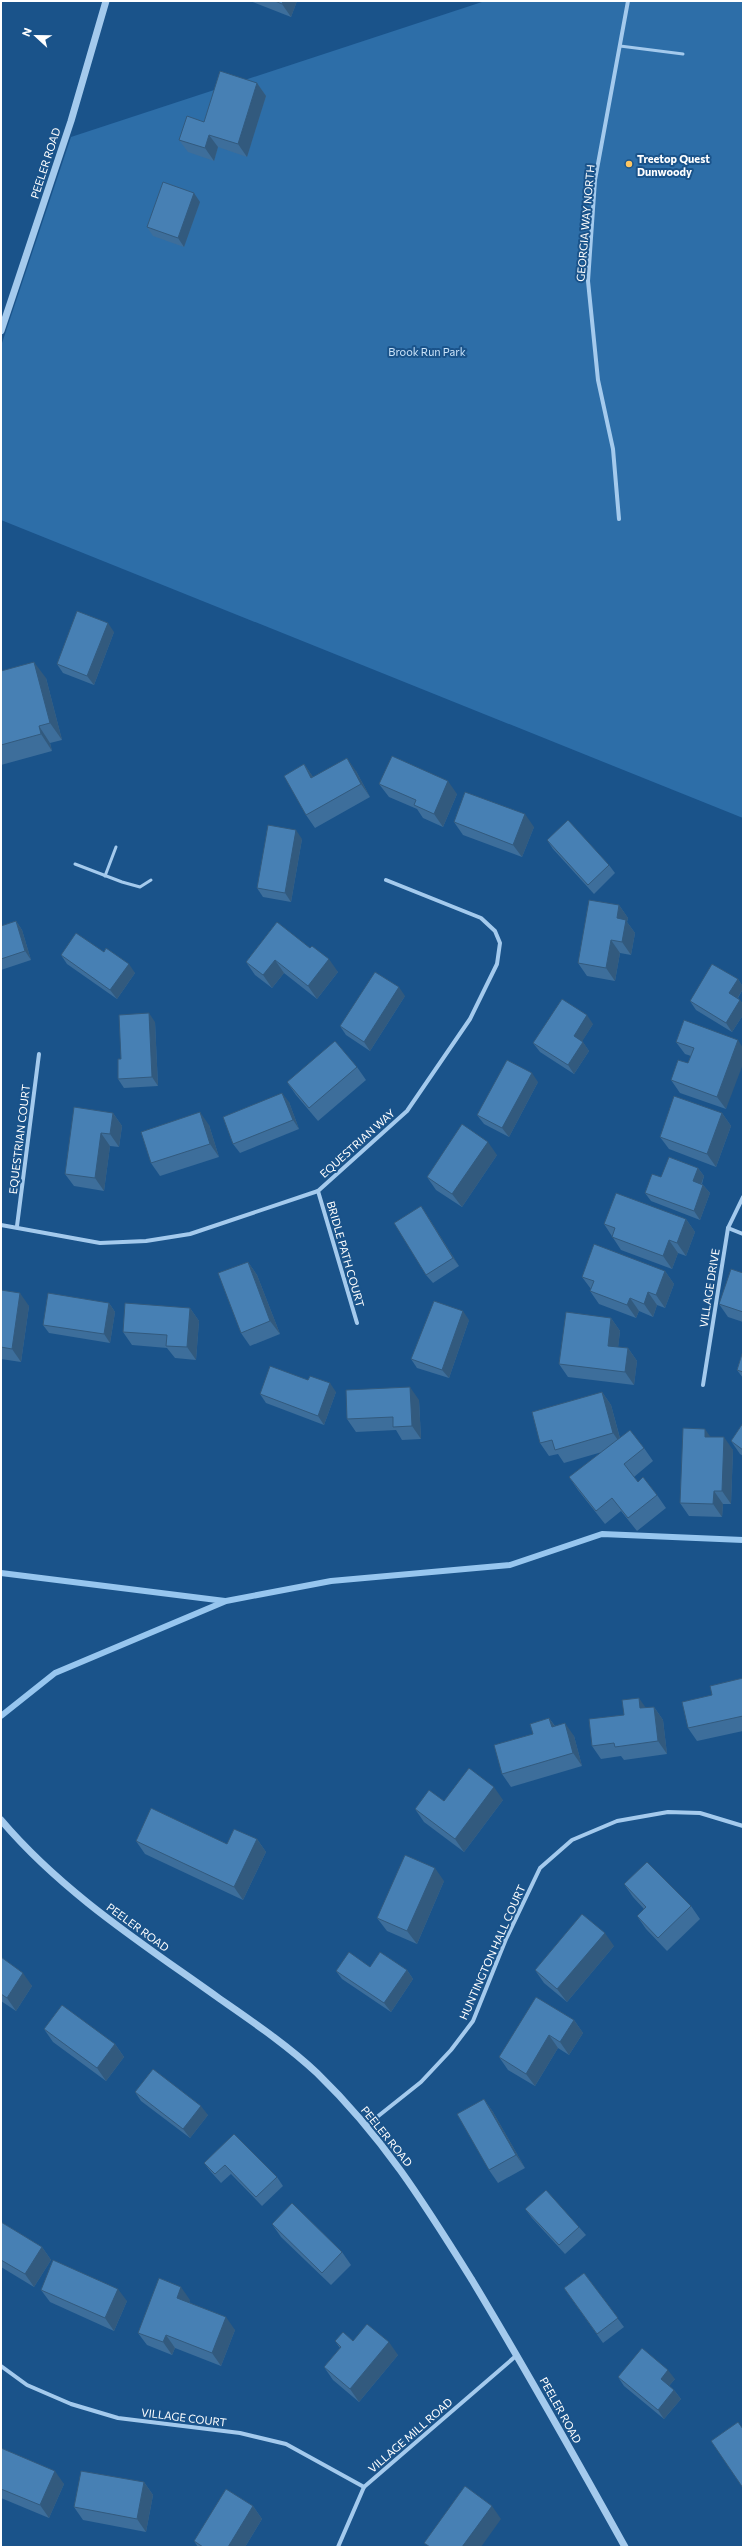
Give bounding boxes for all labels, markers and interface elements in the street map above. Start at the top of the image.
north arrow [16,16,56,56]
text: N [19,26,34,38]
street label: PEELER ROAD [27,126,63,200]
place label: Treetop Quest Dunwoody [637,152,710,178]
marker: Treetop Quest Dunwoody [624,159,634,169]
street label: GEORGIA WAY NORTH [573,164,597,282]
park label: Brook Run Park [388,345,466,358]
street label: EQUESTRIAN COURT [6,1083,32,1195]
street label: EQUESTRIAN WAY [317,1106,397,1180]
street label: BRIDLE PATH COURT [325,1199,367,1309]
street label: VILLAGE DRIVE [696,1248,722,1328]
street label: HUNTINGTON HALL COURT [456,1883,528,2021]
street label: PEELER ROAD [104,1900,172,1954]
street label: PEELER ROAD [359,2103,415,2169]
street label: PEELER ROAD [537,2375,585,2445]
street label: VILLAGE MILL ROAD [365,2395,455,2475]
street label: VILLAGE COURT [141,2405,227,2429]

